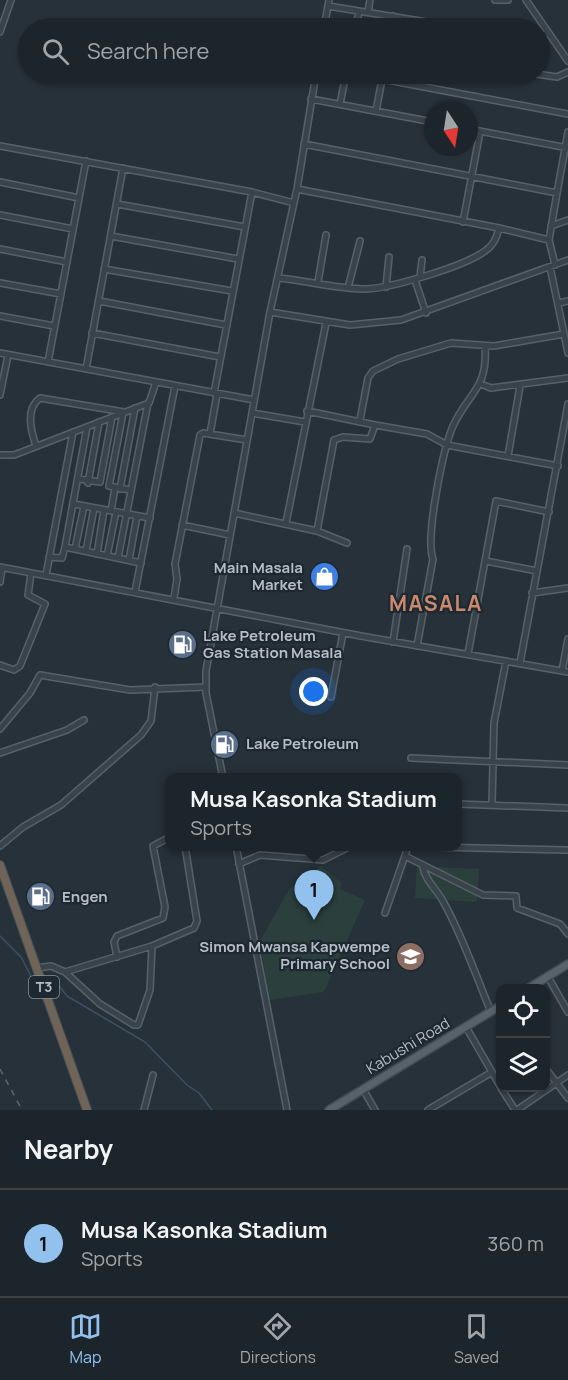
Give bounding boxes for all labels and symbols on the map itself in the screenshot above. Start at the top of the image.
north arrow [424,102,478,156]
place label: Main Masala Market [214,557,303,595]
shop icon: Main Masala Market [308,561,340,593]
district label: MASALA [389,589,483,617]
place label: Lake Petroleum Gas Station Masala [203,625,342,663]
fuel station icon: Lake Petroleum Gas Station Masala [166,629,198,661]
your location [299,677,328,706]
fuel station icon: Lake Petroleum [209,728,241,760]
place label: Lake Petroleum [246,733,359,754]
pin: 1 [294,870,334,920]
fuel station icon: Engen [25,881,57,913]
place label: Engen [62,886,108,907]
place label: Simon Mwansa Kapwempe Primary School [199,936,390,974]
school or university icon: Simon Mwansa Kapwempe Primary School [395,940,427,972]
road number: T3 [29,976,59,998]
street label: Kabushi Road [362,1012,453,1079]

